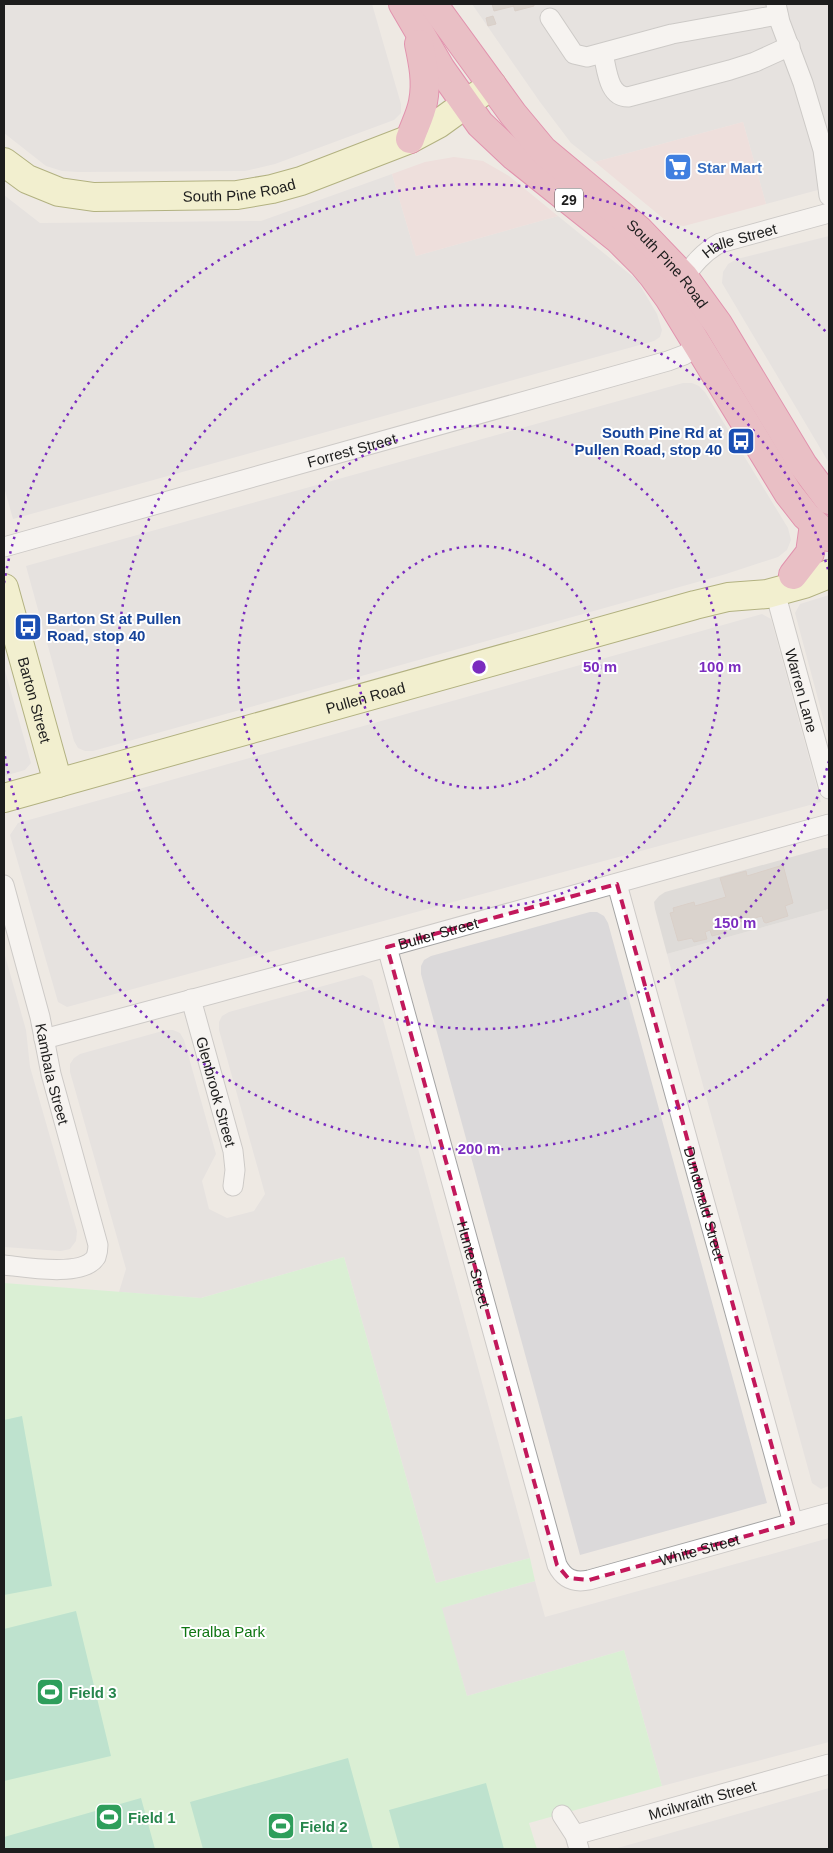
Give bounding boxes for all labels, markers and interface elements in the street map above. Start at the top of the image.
supermarket icon: Star Mart [663,152,693,182]
place label: Star Mart [697,159,762,176]
street label: South Pine Road [183,174,297,204]
road number: 29 [555,188,583,212]
street label: South Pine Road [624,215,712,311]
street label: Halle Street [698,219,779,261]
place label: South Pine Rd at Pullen Road, stop 40 [574,424,722,458]
bus stop icon: South Pine Rd at Pullen Road, stop 40 [726,426,756,456]
street label: Forrest Street [305,429,399,470]
place label: Barton St at Pullen Road, stop 40 [47,610,181,644]
bus stop icon: Barton St at Pullen Road, stop 40 [13,612,43,642]
street label: Warren Lane [782,647,822,734]
street label: Barton Street [15,655,55,745]
centre of rings [470,658,488,676]
text: 50 m [583,658,617,675]
text: 100 m [699,658,741,675]
street label: Pullen Road [324,678,407,716]
street label: Buller Street [396,913,481,952]
text: 150 m [714,914,756,931]
street label: Kambala Street [33,1022,73,1127]
street label: Glenbrook Street [193,1035,240,1149]
text: 200 m [458,1140,500,1157]
street label: Dundonald Street [681,1145,729,1262]
street label: Hunter Street [454,1219,495,1310]
street label: White Street [657,1530,742,1569]
park label: Teralba Park [181,1623,266,1640]
sports icon: Field 3 [35,1677,65,1707]
place label: Field 3 [69,1684,117,1701]
street label: Mcilwraith Street [646,1776,759,1823]
sports icon: Field 1 [94,1802,124,1832]
place label: Field 1 [128,1809,176,1826]
sports icon: Field 2 [266,1811,296,1841]
place label: Field 2 [300,1818,348,1835]

